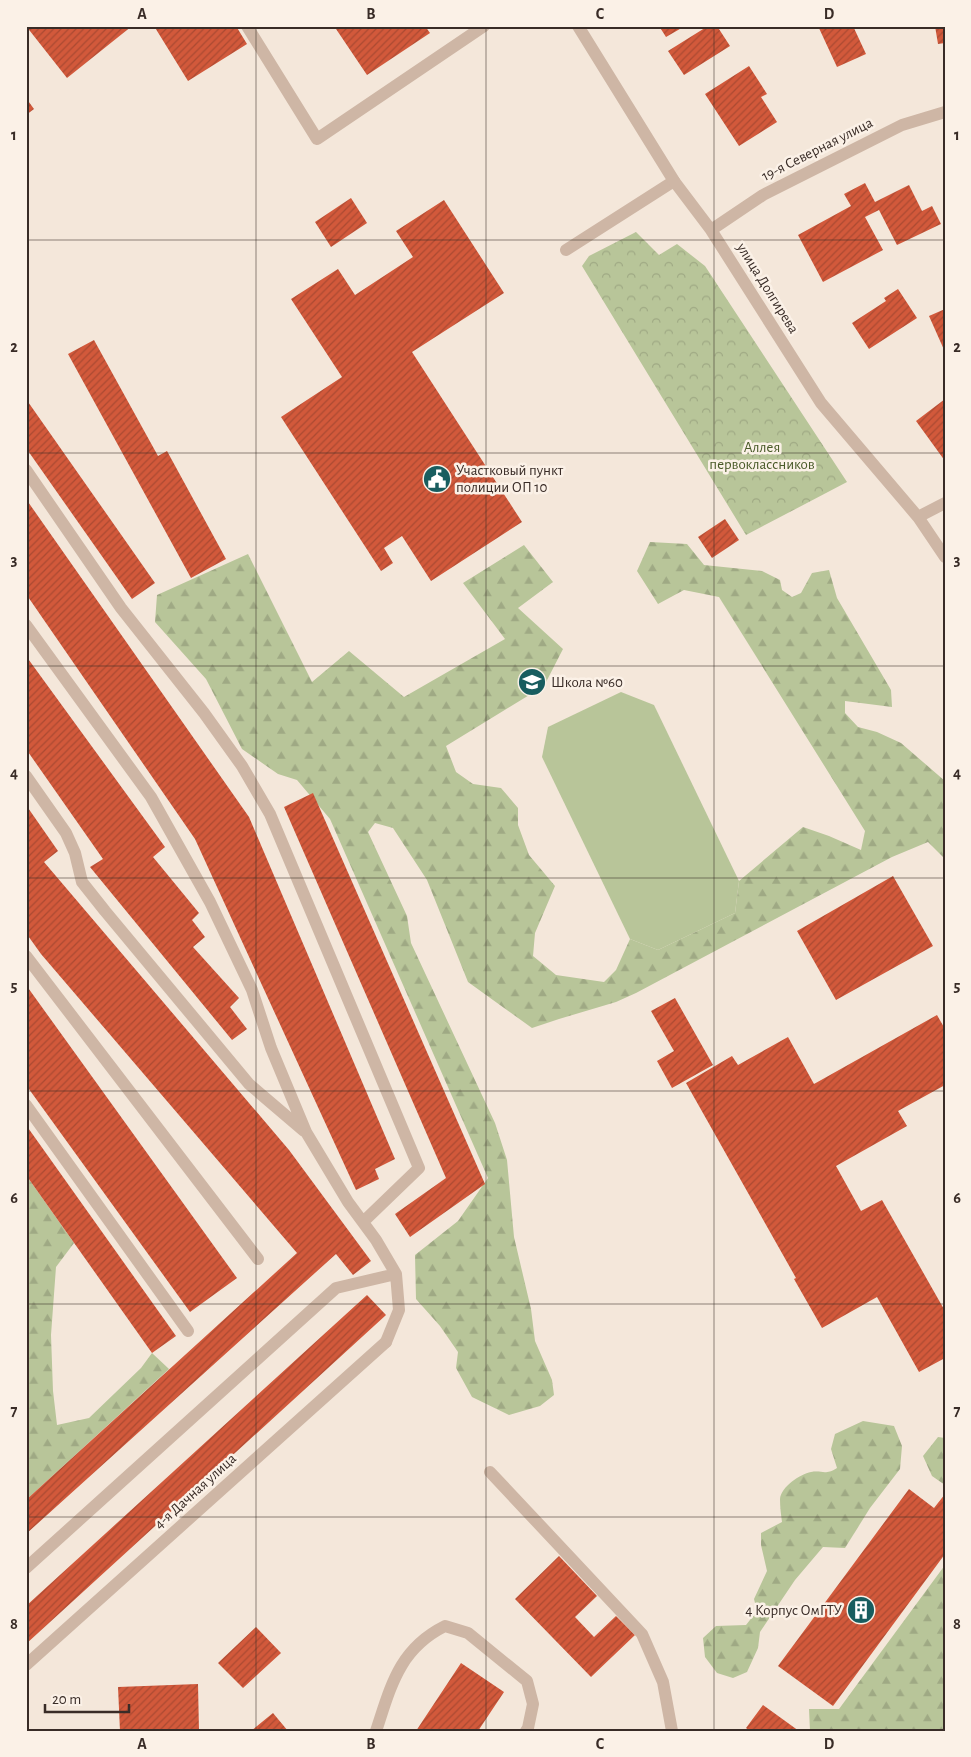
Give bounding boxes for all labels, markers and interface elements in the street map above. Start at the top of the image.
text: A [137,6,147,22]
text: B [366,6,376,22]
text: C [596,6,605,22]
text: D [824,6,835,22]
street label: 19-я Северная улица [759,115,875,184]
text: 1 [11,127,17,143]
text: 1 [954,127,960,143]
street label: улица Долгирева [733,240,801,336]
text: 2 [10,339,18,355]
text: 2 [953,339,961,355]
park label: Аллея первоклассников [709,440,815,472]
place label: Участковый пункт полиции ОП 10 [456,463,564,495]
public building icon: Участковый пункт полиции ОП 10 [422,464,452,494]
text: 3 [11,552,18,568]
text: 3 [954,552,961,568]
school or university icon: Школа №60 [517,667,547,697]
place label: Школа №60 [551,675,623,690]
text: 4 [10,765,18,781]
text: 4 [953,765,961,781]
text: 5 [11,978,18,994]
text: 5 [954,978,961,994]
text: 6 [10,1190,18,1206]
text: 6 [953,1190,961,1206]
text: 7 [11,1403,18,1419]
text: 7 [954,1403,961,1419]
street label: 4-я Дачная улица [152,1451,239,1532]
building icon: 4 Корпус ОмГТУ [846,1595,876,1625]
place label: 4 Корпус ОмГТУ [745,1603,843,1618]
text: 8 [10,1616,18,1632]
text: 8 [953,1616,961,1632]
scale bar [45,1682,129,1714]
text: 20 m [52,1692,81,1707]
text: A [137,1736,147,1752]
text: B [366,1736,376,1752]
text: C [596,1736,605,1752]
text: D [824,1736,835,1752]

